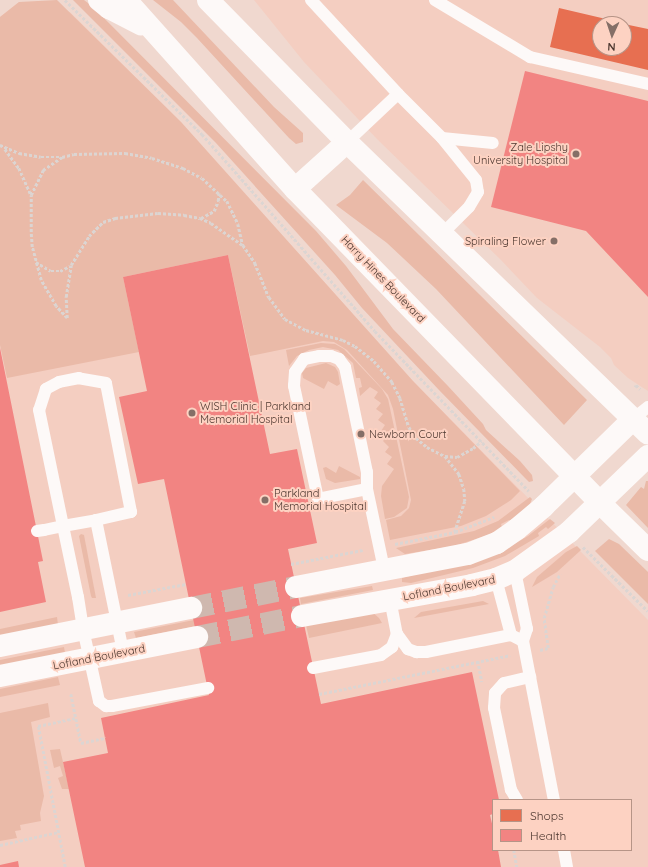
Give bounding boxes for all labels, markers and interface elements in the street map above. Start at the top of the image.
north arrow [592,16,632,56]
text: N [607,40,616,54]
place label: Zale Lipshy University Hospital [473,141,568,167]
marker: Zale Lipshy University Hospital [571,149,581,159]
street label: Harry Hines Boulevard [338,233,428,325]
place label: Spiraling Flower [465,234,546,248]
marker: Spiraling Flower [549,236,559,246]
place label: WISH Clinic | Parkland Memorial Hospital [200,400,311,426]
marker: WISH Clinic | Parkland Memorial Hospital [187,408,197,418]
place label: Newborn Court [369,427,446,441]
marker: Newborn Court [356,429,366,439]
place label: Parkland Memorial Hospital [274,487,366,513]
marker: Parkland Memorial Hospital [259,494,271,506]
street label: Lofland Boulevard [402,573,496,603]
street label: Lofland Boulevard [52,642,146,672]
legend [492,799,632,851]
text: Shops [530,808,564,823]
text: Health [530,828,566,843]

